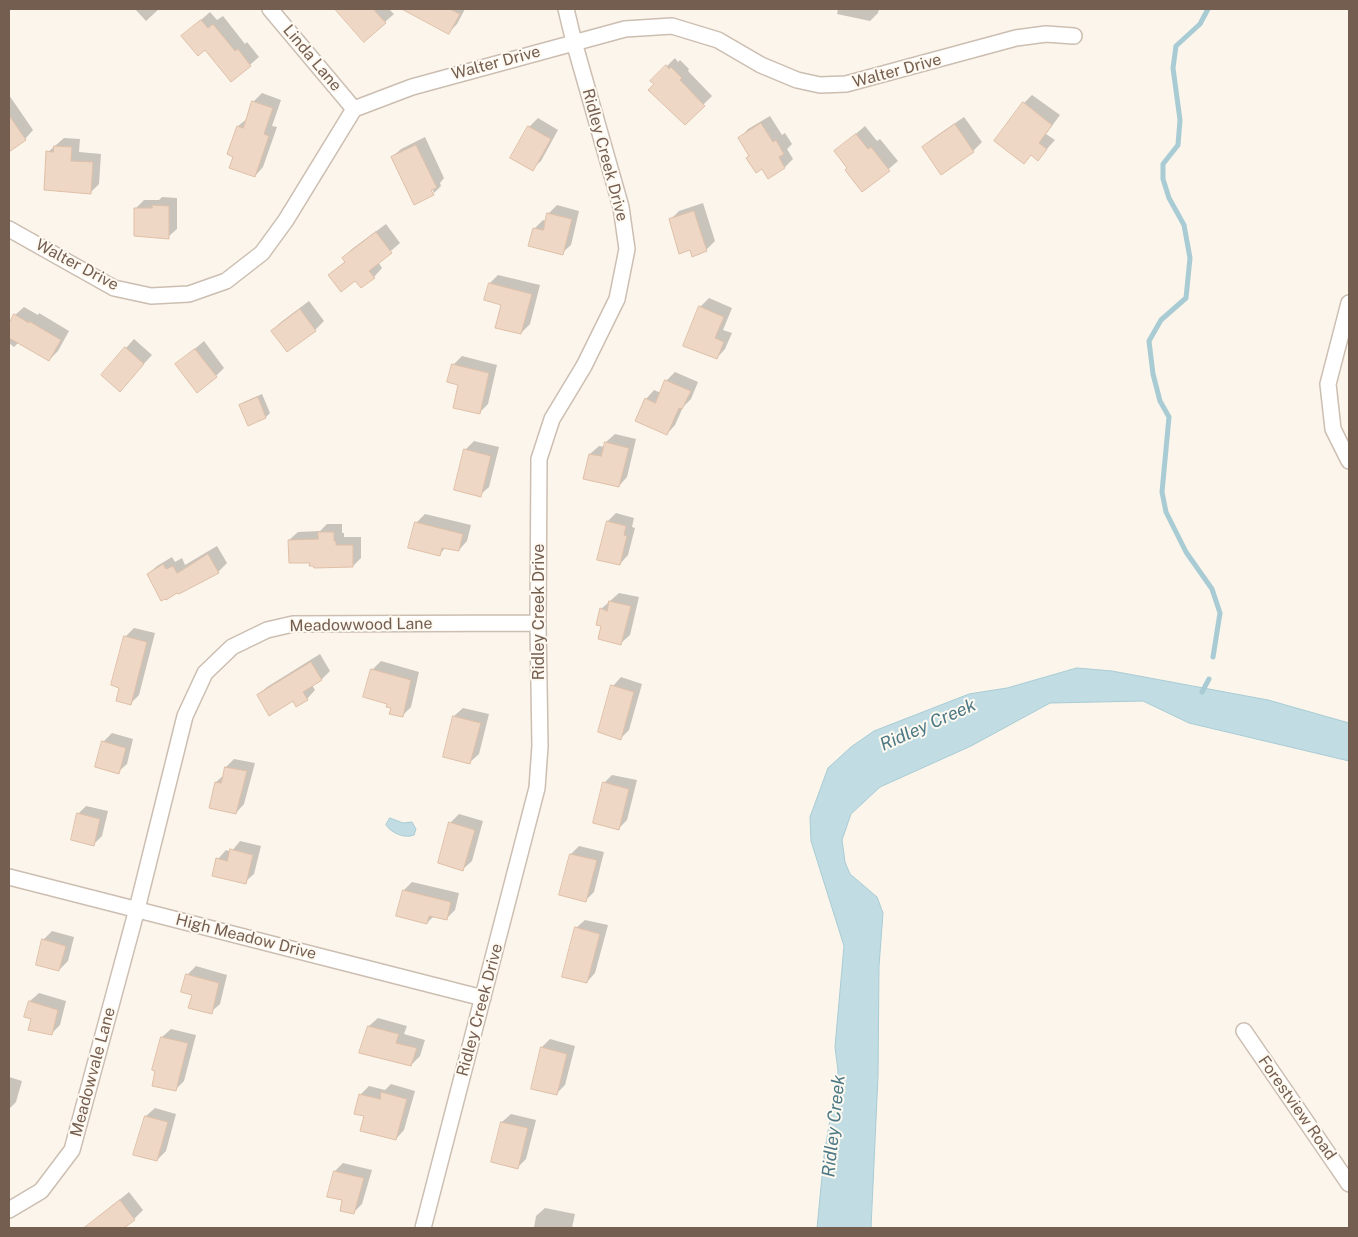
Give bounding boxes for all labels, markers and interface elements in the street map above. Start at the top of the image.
street label: Linda Lane [279,21,345,95]
street label: Walter Drive [449,42,543,84]
street label: Walter Drive [850,50,944,92]
street label: Ridley Creek Drive [578,87,632,223]
street label: Walter Drive [32,235,122,295]
street label: Ridley Creek Drive [529,544,549,680]
street label: Meadowwood Lane [289,614,433,636]
water label: Ridley Creek [877,694,979,756]
street label: High Meadow Drive [174,910,318,964]
street label: Ridley Creek Drive [453,942,507,1078]
street label: Meadowvale Lane [66,1005,120,1139]
street label: Forestview Road [1254,1052,1340,1164]
water label: Ridley Creek [818,1074,850,1178]

